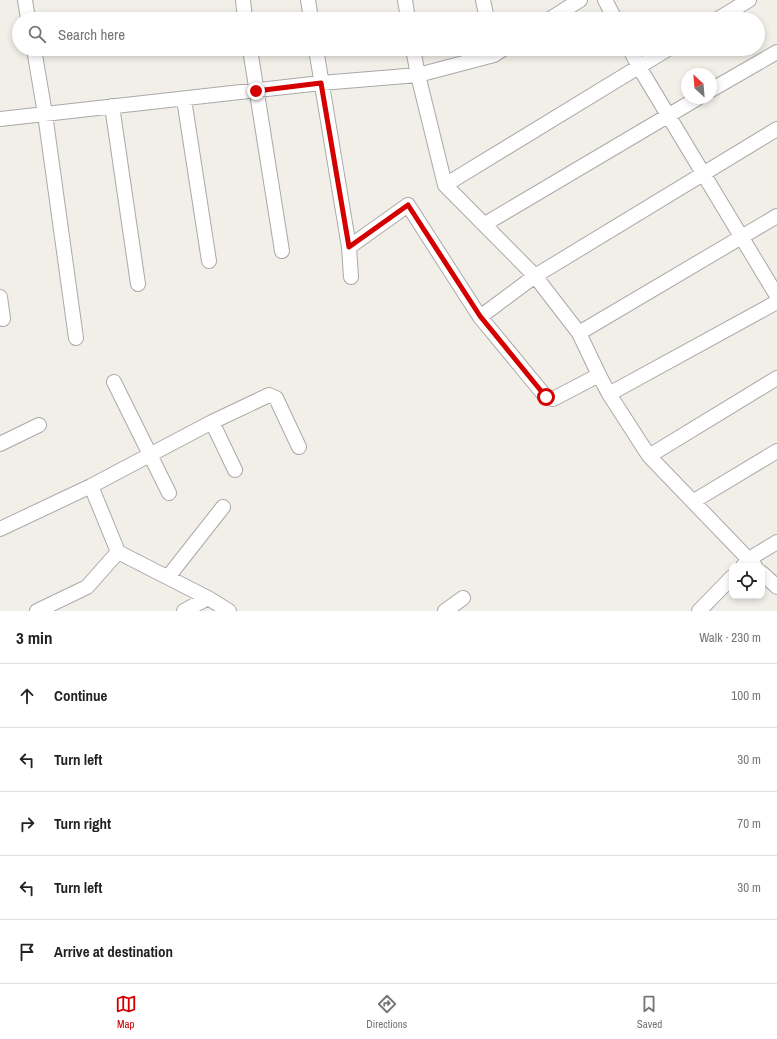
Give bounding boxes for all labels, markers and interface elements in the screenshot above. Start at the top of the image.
search box [12,12,765,56]
icon: search [26,23,48,45]
text: Search here [58,24,125,45]
north arrow [681,68,717,104]
route end [247,82,265,100]
route start [537,388,555,406]
map controls [729,563,765,599]
button: locate [729,563,765,599]
text: 3 min [16,626,52,649]
text: Walk · 230 m [699,629,761,646]
icon: ahead [16,685,38,707]
text: Continue [54,685,107,706]
text: 100 m [731,687,761,704]
icon: left [16,749,38,771]
text: Turn left [54,749,102,770]
text: 30 m [737,751,761,768]
icon: right [16,813,38,835]
text: Turn right [54,813,111,834]
text: 70 m [737,815,761,832]
icon: left [16,877,38,899]
text: Turn left [54,877,102,898]
text: 30 m [737,879,761,896]
icon: arrive [16,941,38,963]
text: Arrive at destination [54,941,173,962]
tab: Map [115,993,137,1031]
tab: Directions [366,993,407,1031]
tab: Saved [637,993,662,1031]

